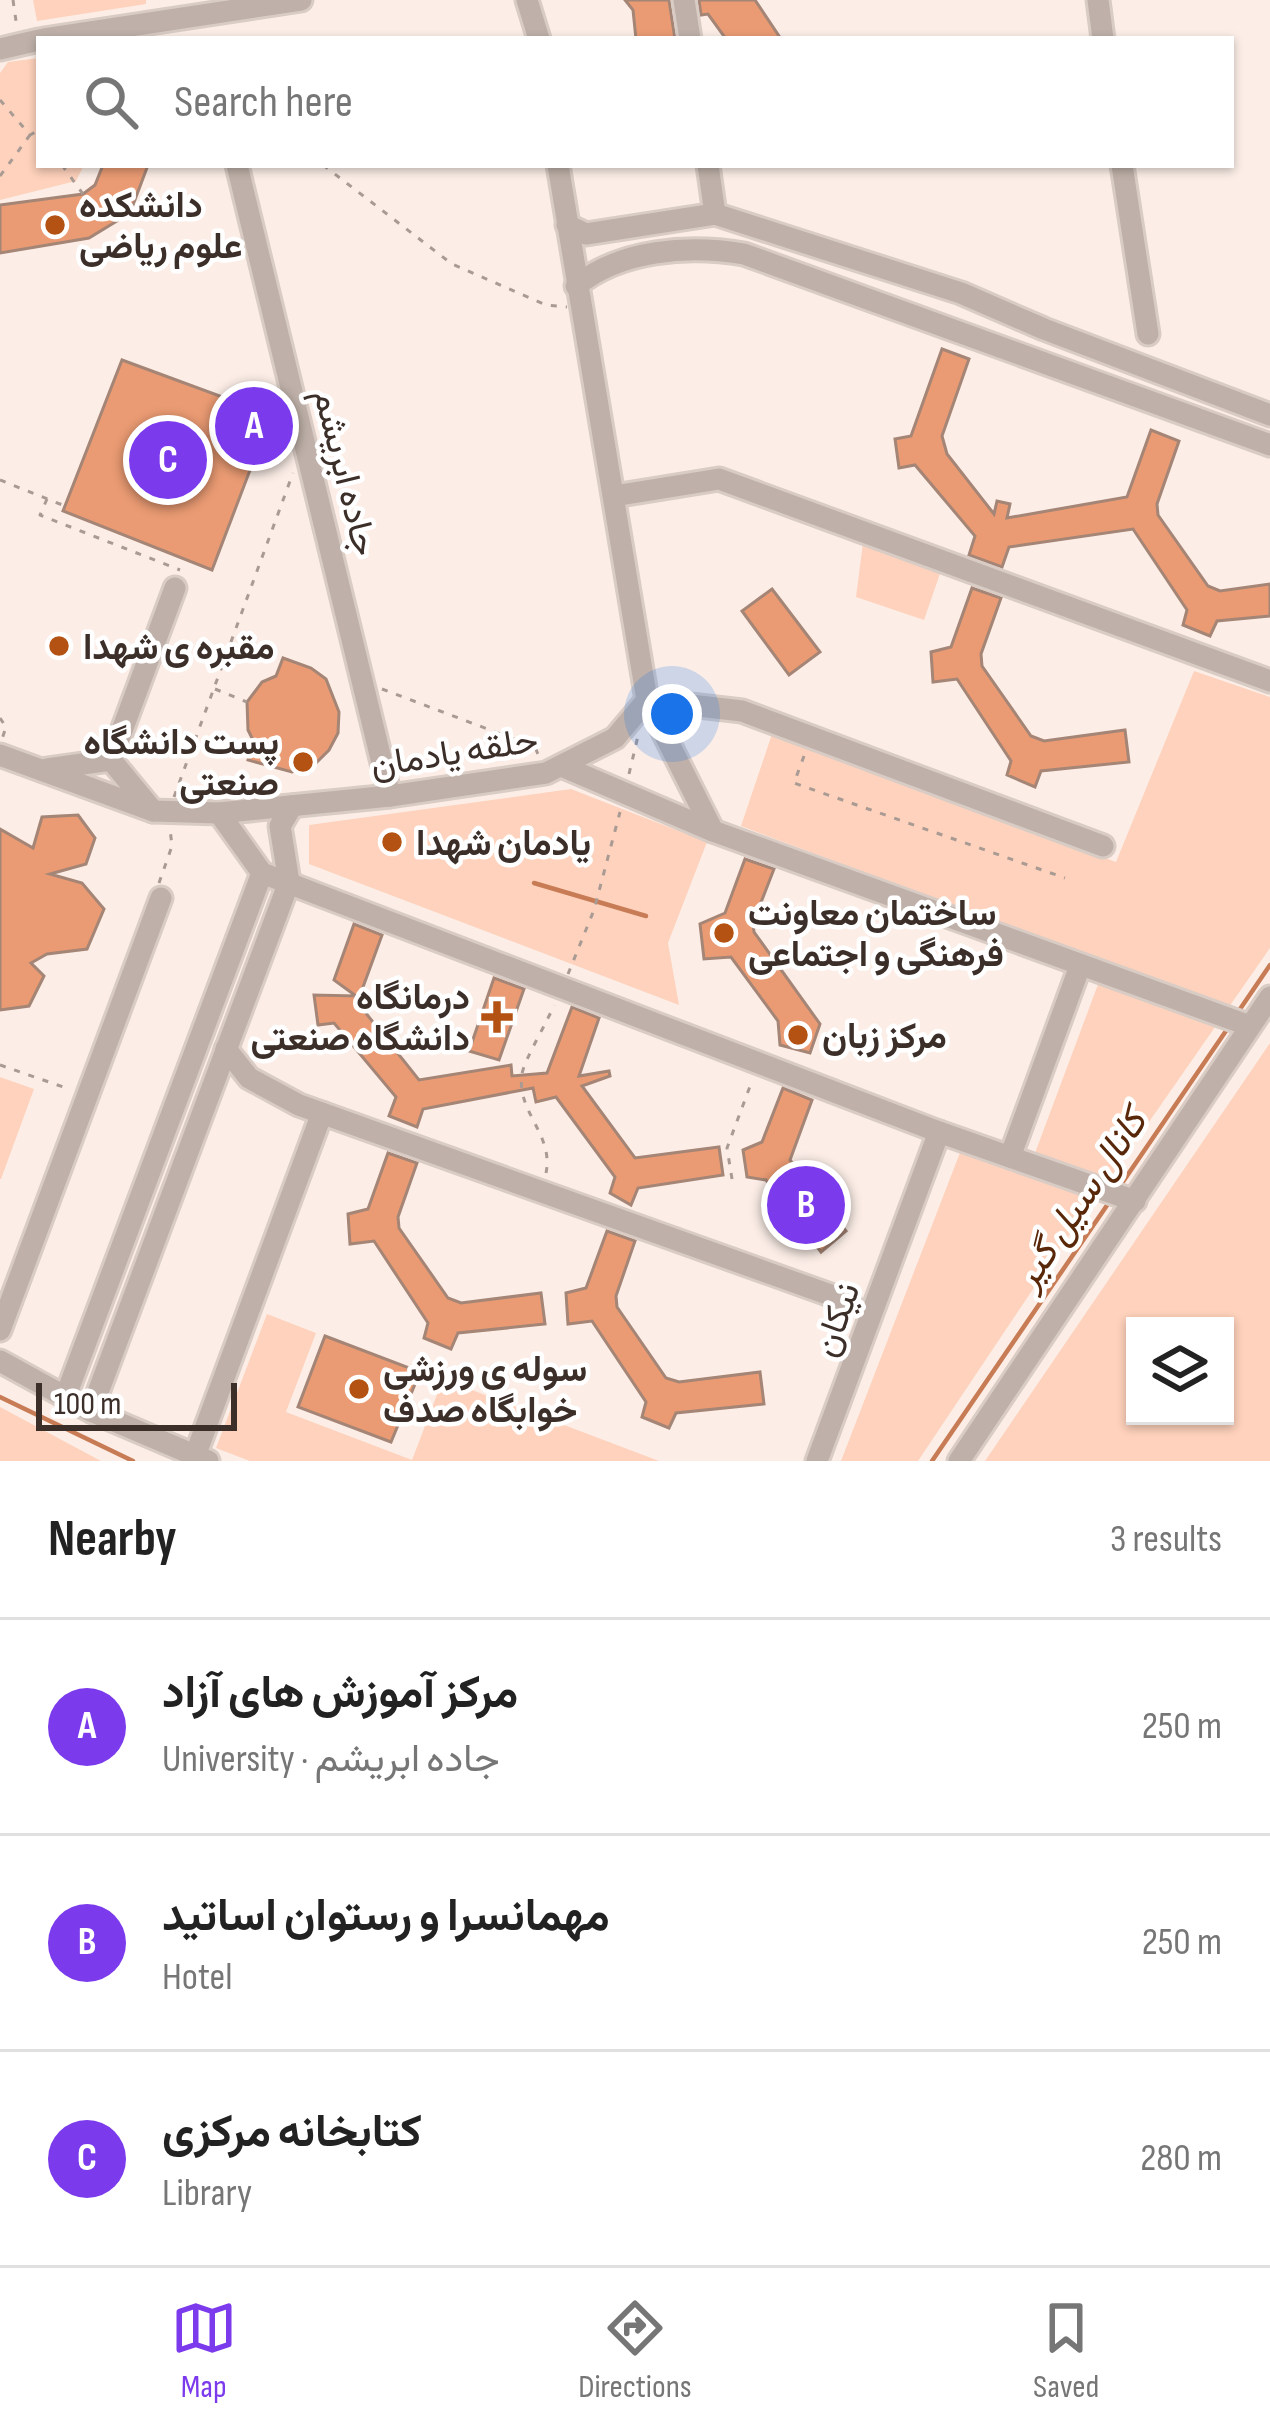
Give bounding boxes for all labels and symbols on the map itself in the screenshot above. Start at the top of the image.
place label: دانشکده علوم ریاضی [79,185,242,269]
marker: دانشکده علوم ریاضی [42,212,68,238]
pin: A [215,381,293,471]
street label: جاده ابریشم [303,385,386,561]
pin: C [129,415,207,505]
place label: مقبره ی شهدا [83,627,275,670]
marker: مقبره ی شهدا [46,633,72,659]
your location [642,684,702,744]
street label: حلقه یادمان [368,719,541,788]
place label: پست دانشگاه صنعتی [84,722,279,806]
marker: پست دانشگاه صنعتی [290,749,316,775]
place label: یادمان شهدا [416,823,591,866]
marker: یادمان شهدا [379,829,405,855]
place label: ساختمان معاونت فرهنگی و اجتماعی [748,893,1004,977]
marker: ساختمان معاونت فرهنگی و اجتماعی [711,920,737,946]
place label: درمانگاه دانشگاه صنعتی [251,977,470,1061]
marker: درمانگاه دانشگاه صنعتی [481,1001,513,1033]
place label: مرکز زبان [822,1016,947,1059]
marker: مرکز زبان [785,1022,811,1048]
water label: کانال سیل گیر [1002,1096,1161,1301]
pin: B [767,1160,845,1250]
street label: نیکان [804,1277,870,1363]
place label: سوله ی ورزشی خوابگاه صدف [383,1349,587,1433]
marker: سوله ی ورزشی خوابگاه صدف [346,1376,372,1402]
scale bar [36,1377,237,1430]

